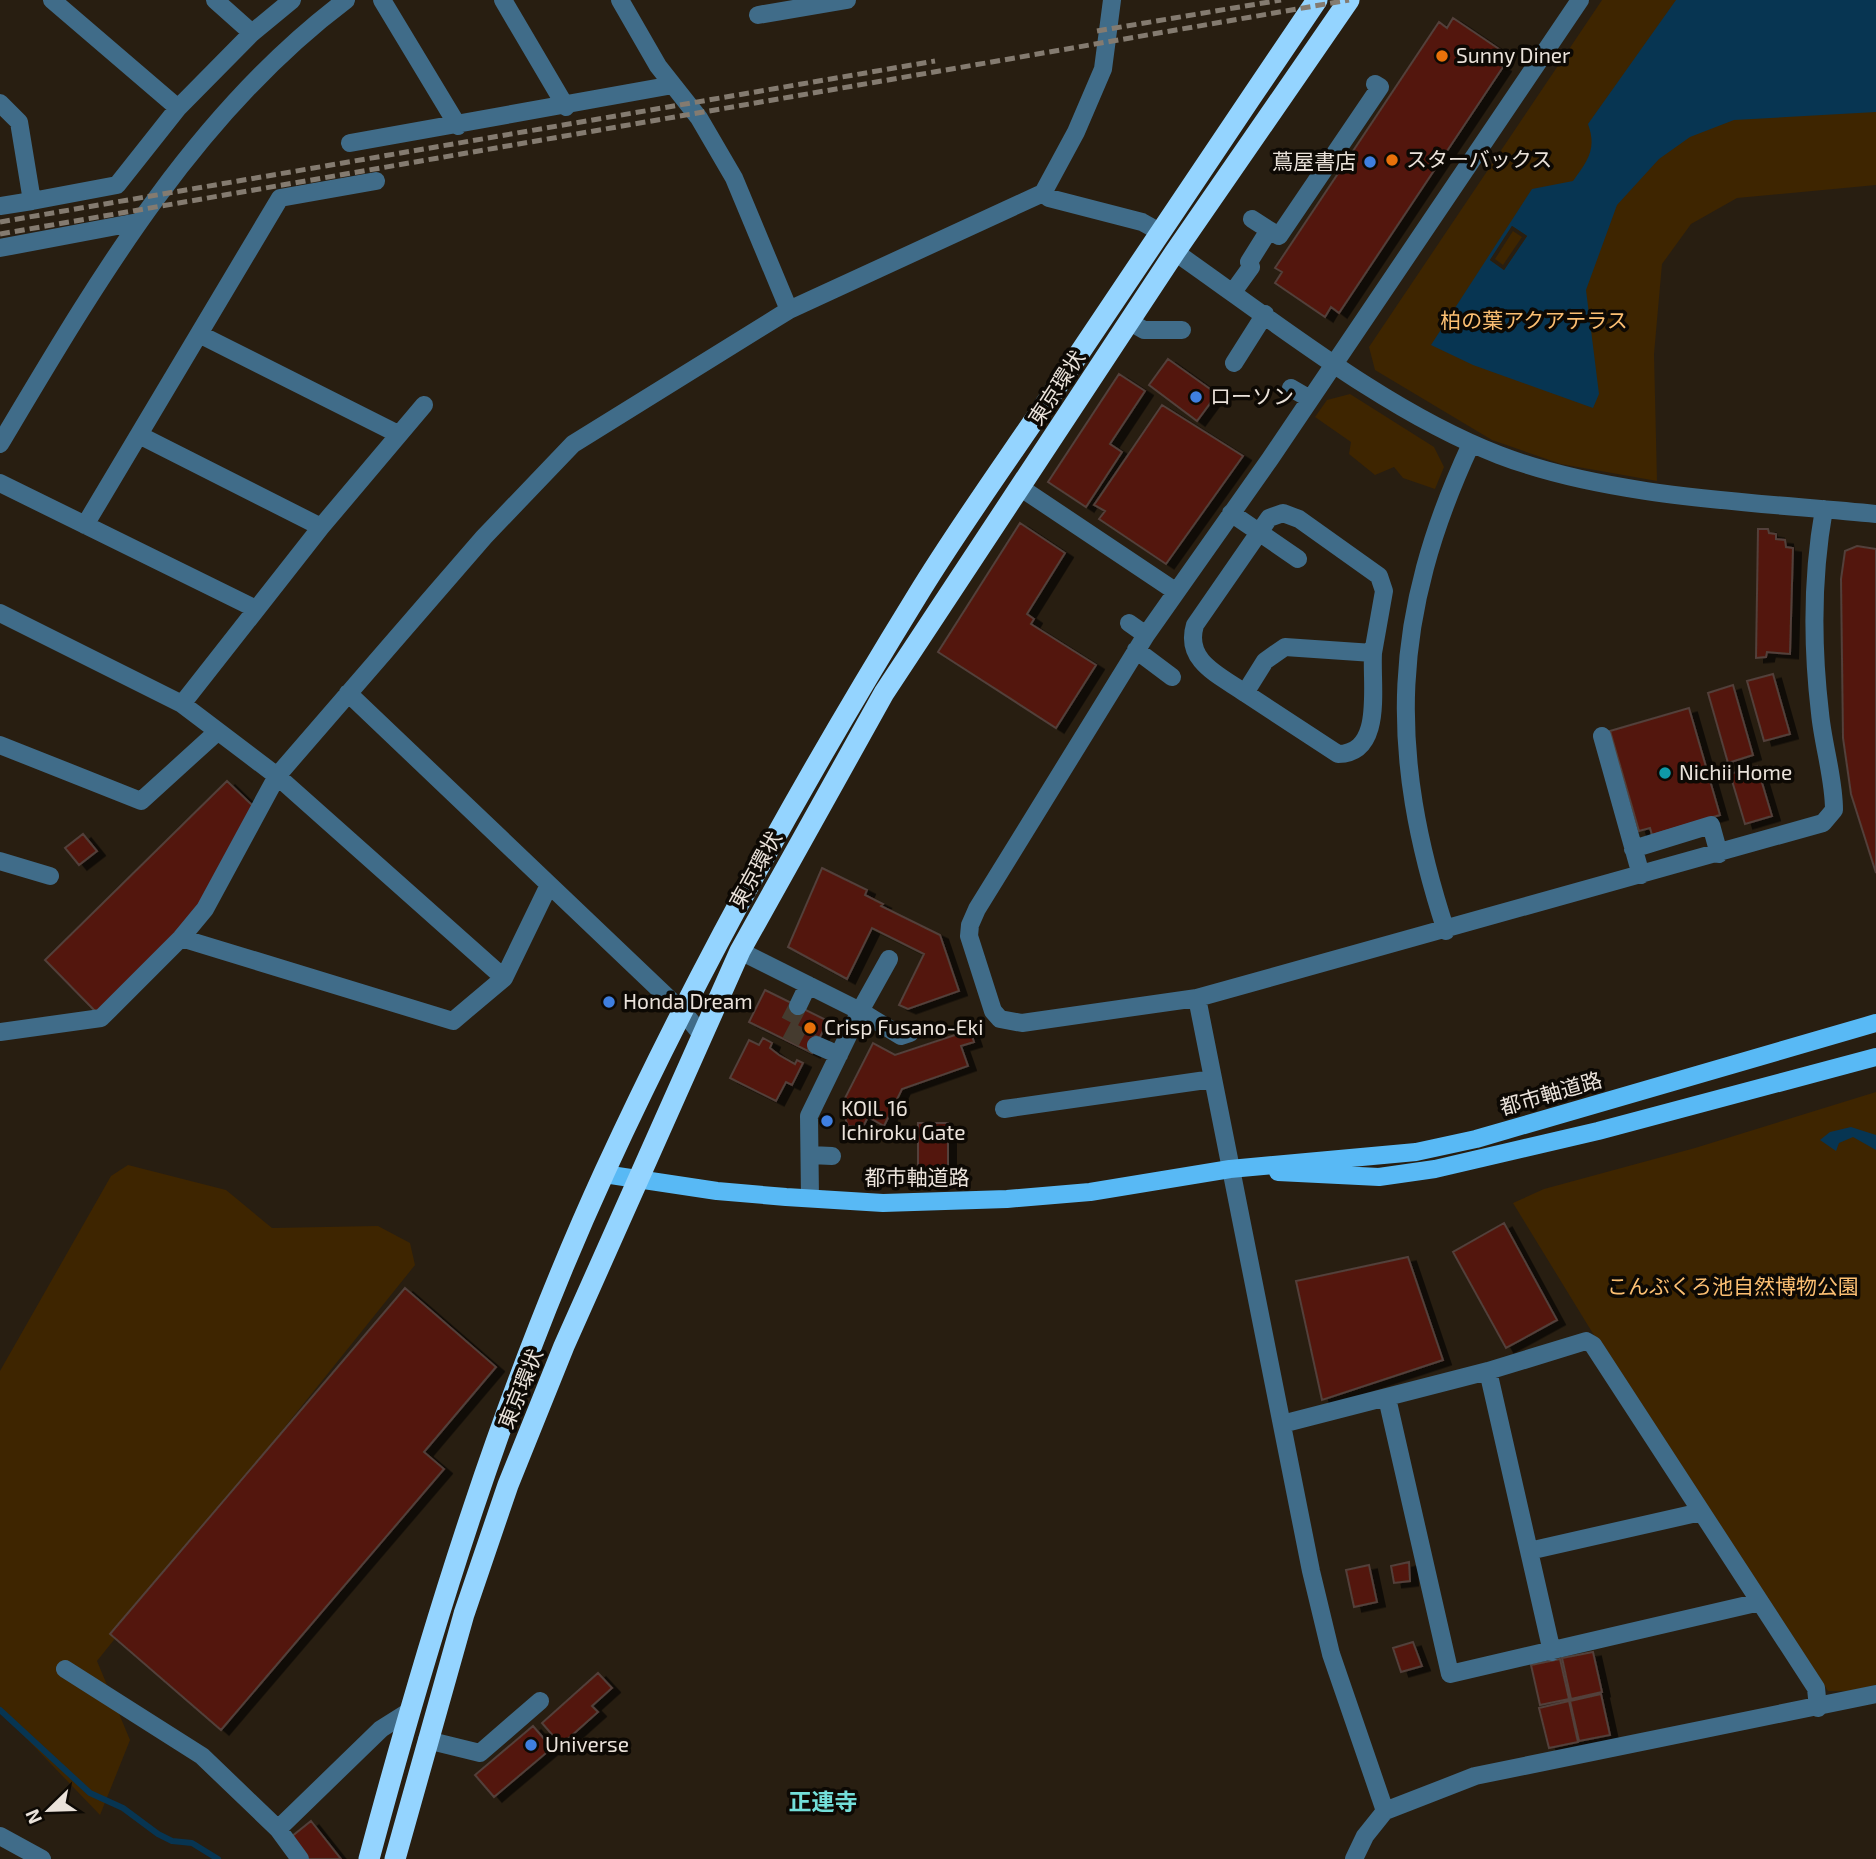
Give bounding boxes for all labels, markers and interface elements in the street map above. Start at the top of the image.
place label: Sunny Diner [1456,42,1571,67]
marker: Sunny Diner [1434,48,1450,64]
place label: スターバックス [1406,146,1552,171]
place label: 蔦屋書店 [1272,148,1356,173]
marker: スターバックス [1384,152,1400,168]
marker: 蔦屋書店 [1362,154,1378,170]
park label: 柏の葉アクアテラス [1440,307,1628,332]
street label: 東京環状 [1022,345,1089,429]
place label: ローソン [1210,383,1294,408]
marker: ローソン [1188,389,1204,405]
place label: Nichii Home [1679,759,1792,784]
marker: Nichii Home [1657,765,1673,781]
street label: 東京環状 [723,826,786,912]
place label: Honda Dream [623,988,753,1013]
marker: Honda Dream [601,994,617,1010]
place label: Crisp Fusano-Eki [824,1014,984,1039]
marker: Crisp Fusano-Eki [802,1020,818,1036]
street label: 都市軸道路 [1497,1066,1604,1119]
place label: KOIL 16 Ichiroku Gate [841,1095,966,1144]
marker: KOIL 16 Ichiroku Gate [819,1113,835,1129]
street label: 都市軸道路 [865,1164,970,1189]
park label: こんぶくろ池自然博物公園 [1607,1273,1859,1298]
street label: 東京環状 [492,1345,547,1432]
place label: Universe [545,1731,629,1756]
marker: Universe [523,1737,539,1753]
north arrow [14,1775,84,1845]
district label: 正連寺 [789,1787,858,1815]
text: N [20,1806,46,1828]

